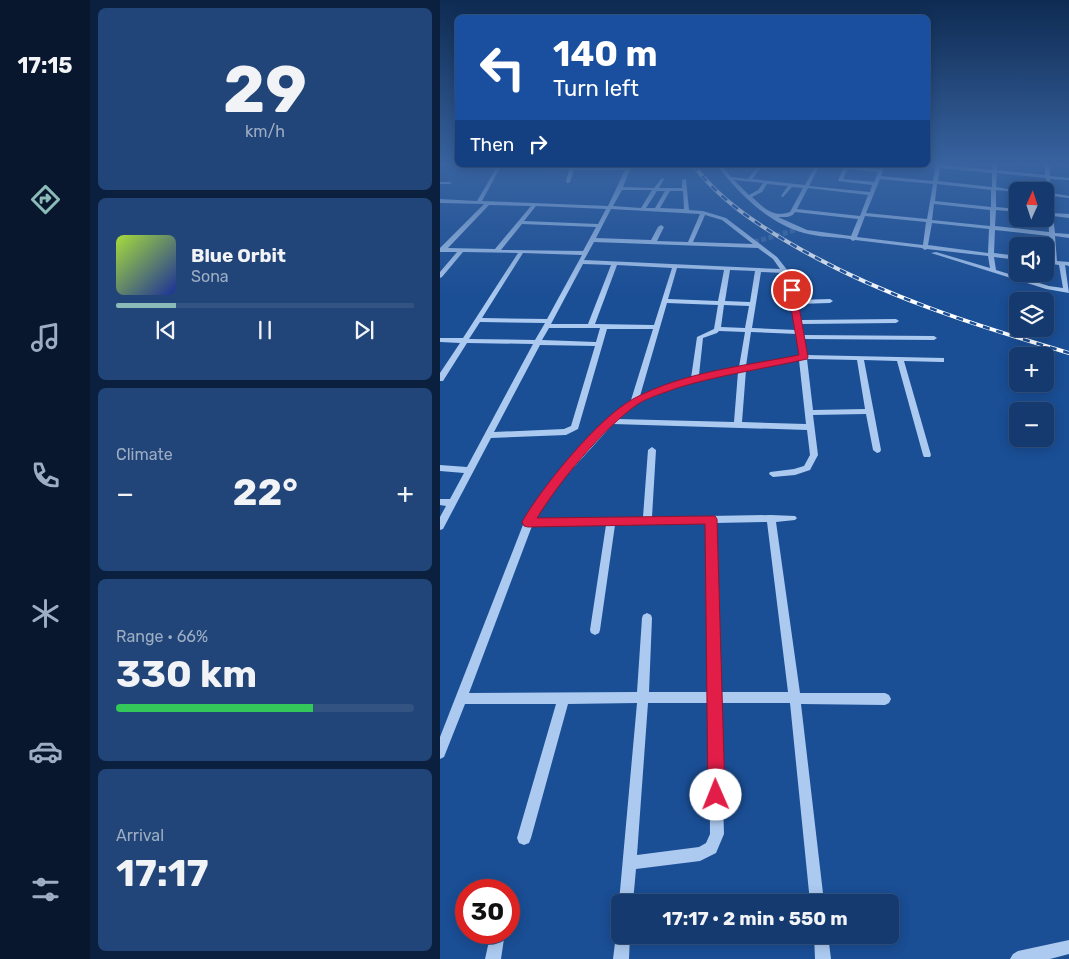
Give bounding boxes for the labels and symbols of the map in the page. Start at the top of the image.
north arrow [1009,182,1054,228]
pin [771,269,813,311]
position arrow [689,768,741,820]
speed limit sign: 30 [455,879,520,944]

